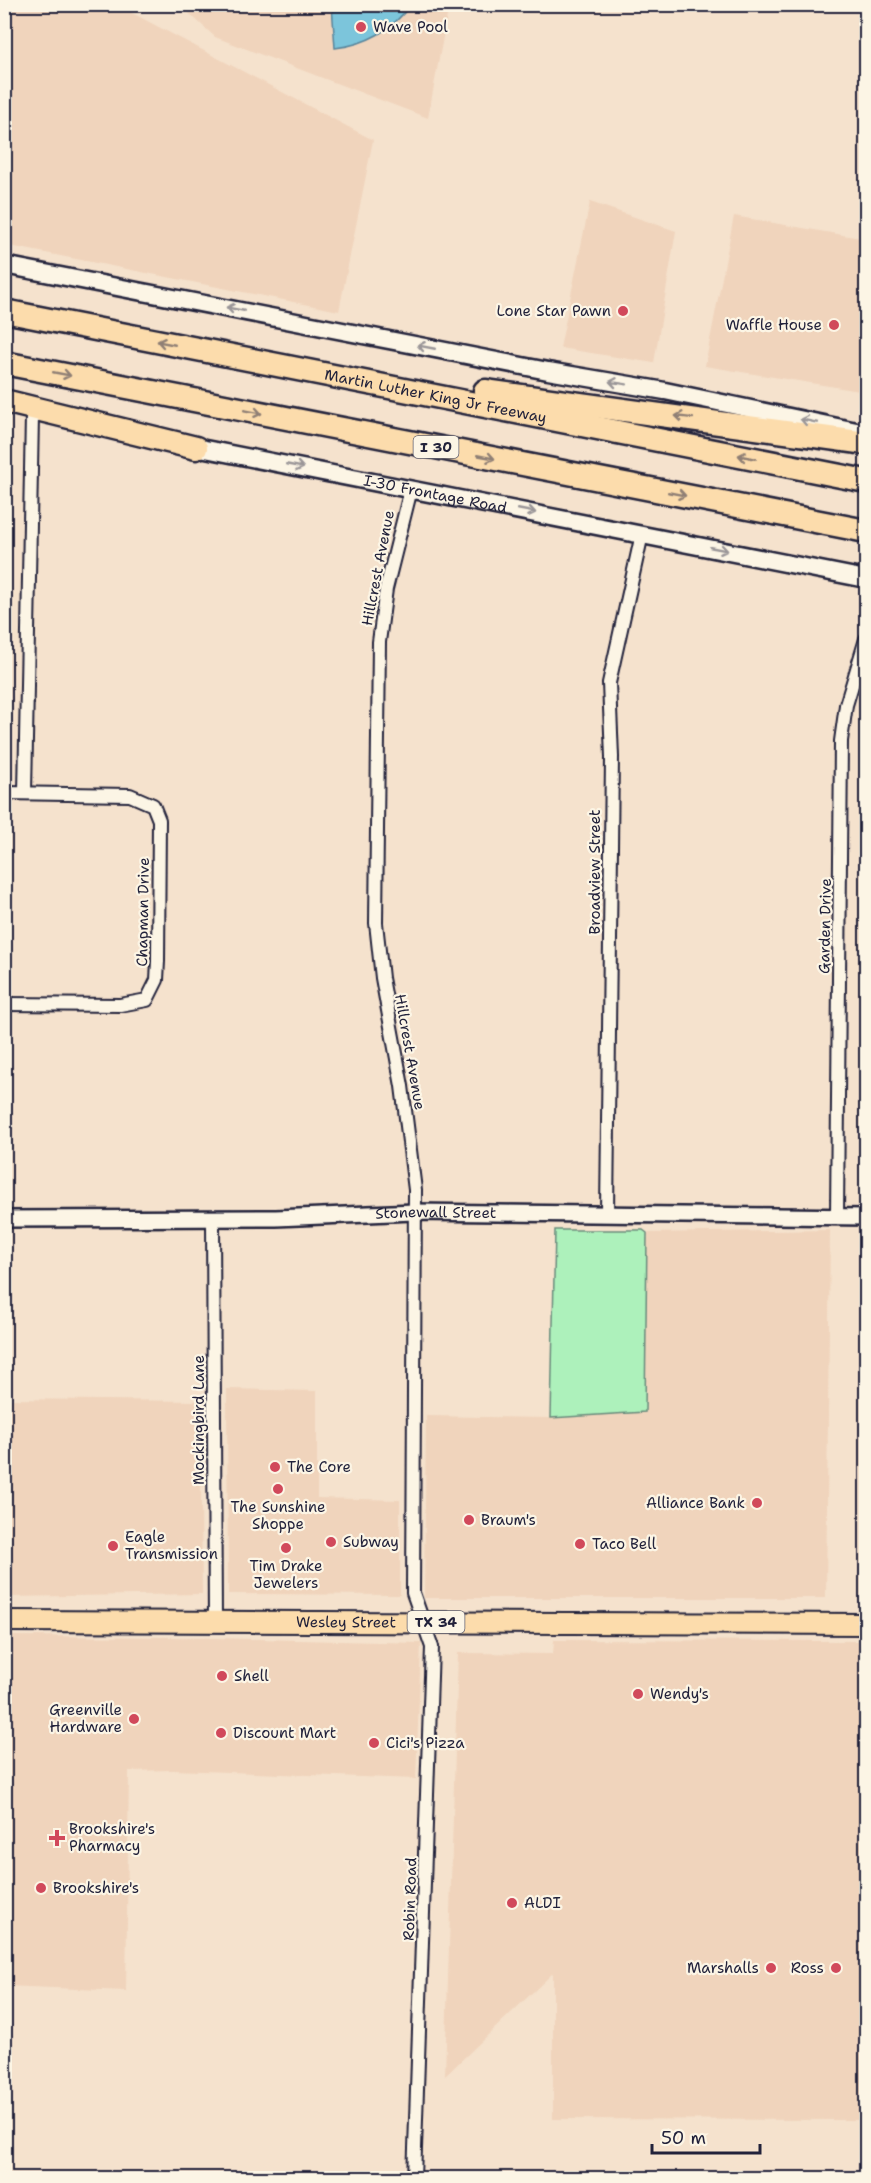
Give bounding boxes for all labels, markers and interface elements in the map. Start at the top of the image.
place label: Wave Pool [373,17,448,37]
marker: Wave Pool [354,20,368,34]
place label: Lone Star Pawn [497,301,611,321]
one-way arrow [226,303,245,314]
marker: Lone Star Pawn [616,304,630,318]
place label: Waffle House [726,315,822,335]
marker: Waffle House [827,318,841,332]
one-way arrow [157,337,177,348]
one-way arrow [417,341,437,352]
street label: Martin Luther King Jr Freeway [323,364,548,428]
one-way arrow [52,369,71,380]
one-way arrow [609,377,628,388]
one-way arrow [243,407,263,418]
one-way arrow [674,411,694,422]
one-way arrow [800,414,819,426]
road number: I 30 [414,436,458,458]
one-way arrow [738,451,758,462]
one-way arrow [476,452,495,463]
one-way arrow [284,461,304,472]
street label: I-30 Frontage Road [362,470,509,518]
one-way arrow [667,489,687,500]
one-way arrow [517,506,537,517]
street label: Hillcrest Avenue [357,509,399,627]
one-way arrow [708,544,728,555]
street label: Broadview Street [585,809,605,935]
street label: Chapman Drive [132,857,154,967]
street label: Garden Drive [814,878,836,974]
street label: Hillcrest Avenue [390,993,430,1111]
street label: Stonewall Street [375,1202,497,1224]
street label: Mockingbird Lane [189,1355,209,1485]
place label: The Core [287,1457,351,1477]
marker: The Core [268,1460,282,1474]
marker: The Sunshine Shoppe [271,1482,285,1496]
place label: Alliance Bank [646,1493,745,1513]
marker: Alliance Bank [750,1496,764,1510]
place label: The Sunshine Shoppe [230,1497,326,1534]
place label: Braum's [481,1510,536,1530]
marker: Braum's [462,1513,476,1527]
place label: Eagle Transmission [125,1527,218,1564]
place label: Subway [343,1532,399,1552]
place label: Taco Bell [592,1534,657,1554]
marker: Subway [324,1535,338,1549]
marker: Taco Bell [573,1537,587,1551]
marker: Eagle Transmission [106,1539,120,1553]
marker: Tim Drake Jewelers [279,1541,293,1555]
place label: Tim Drake Jewelers [250,1556,322,1593]
road number: TX 34 [408,1611,464,1633]
street label: Wesley Street [296,1612,396,1632]
place label: Shell [234,1666,269,1686]
marker: Shell [215,1669,229,1683]
place label: Wendy's [650,1684,709,1704]
marker: Wendy's [631,1687,645,1701]
place label: Greenville Hardware [49,1700,122,1737]
marker: Greenville Hardware [127,1712,141,1726]
place label: Discount Mart [233,1723,336,1743]
marker: Discount Mart [214,1726,228,1740]
place label: Cici's Pizza [386,1733,465,1753]
marker: Cici's Pizza [367,1736,381,1750]
place label: Brookshire's Pharmacy [69,1819,155,1856]
marker: Brookshire's Pharmacy [50,1831,64,1845]
street label: Robin Road [399,1856,421,1941]
place label: Brookshire's [53,1878,139,1898]
marker: Brookshire's [34,1881,48,1895]
place label: ALDI [524,1893,561,1913]
marker: ALDI [505,1896,519,1910]
place label: Marshalls [687,1958,759,1978]
place label: Ross [791,1958,824,1978]
marker: Marshalls [764,1961,778,1975]
marker: Ross [829,1961,843,1975]
scale bar [652,2117,760,2155]
text: 50 m [661,2126,706,2150]

